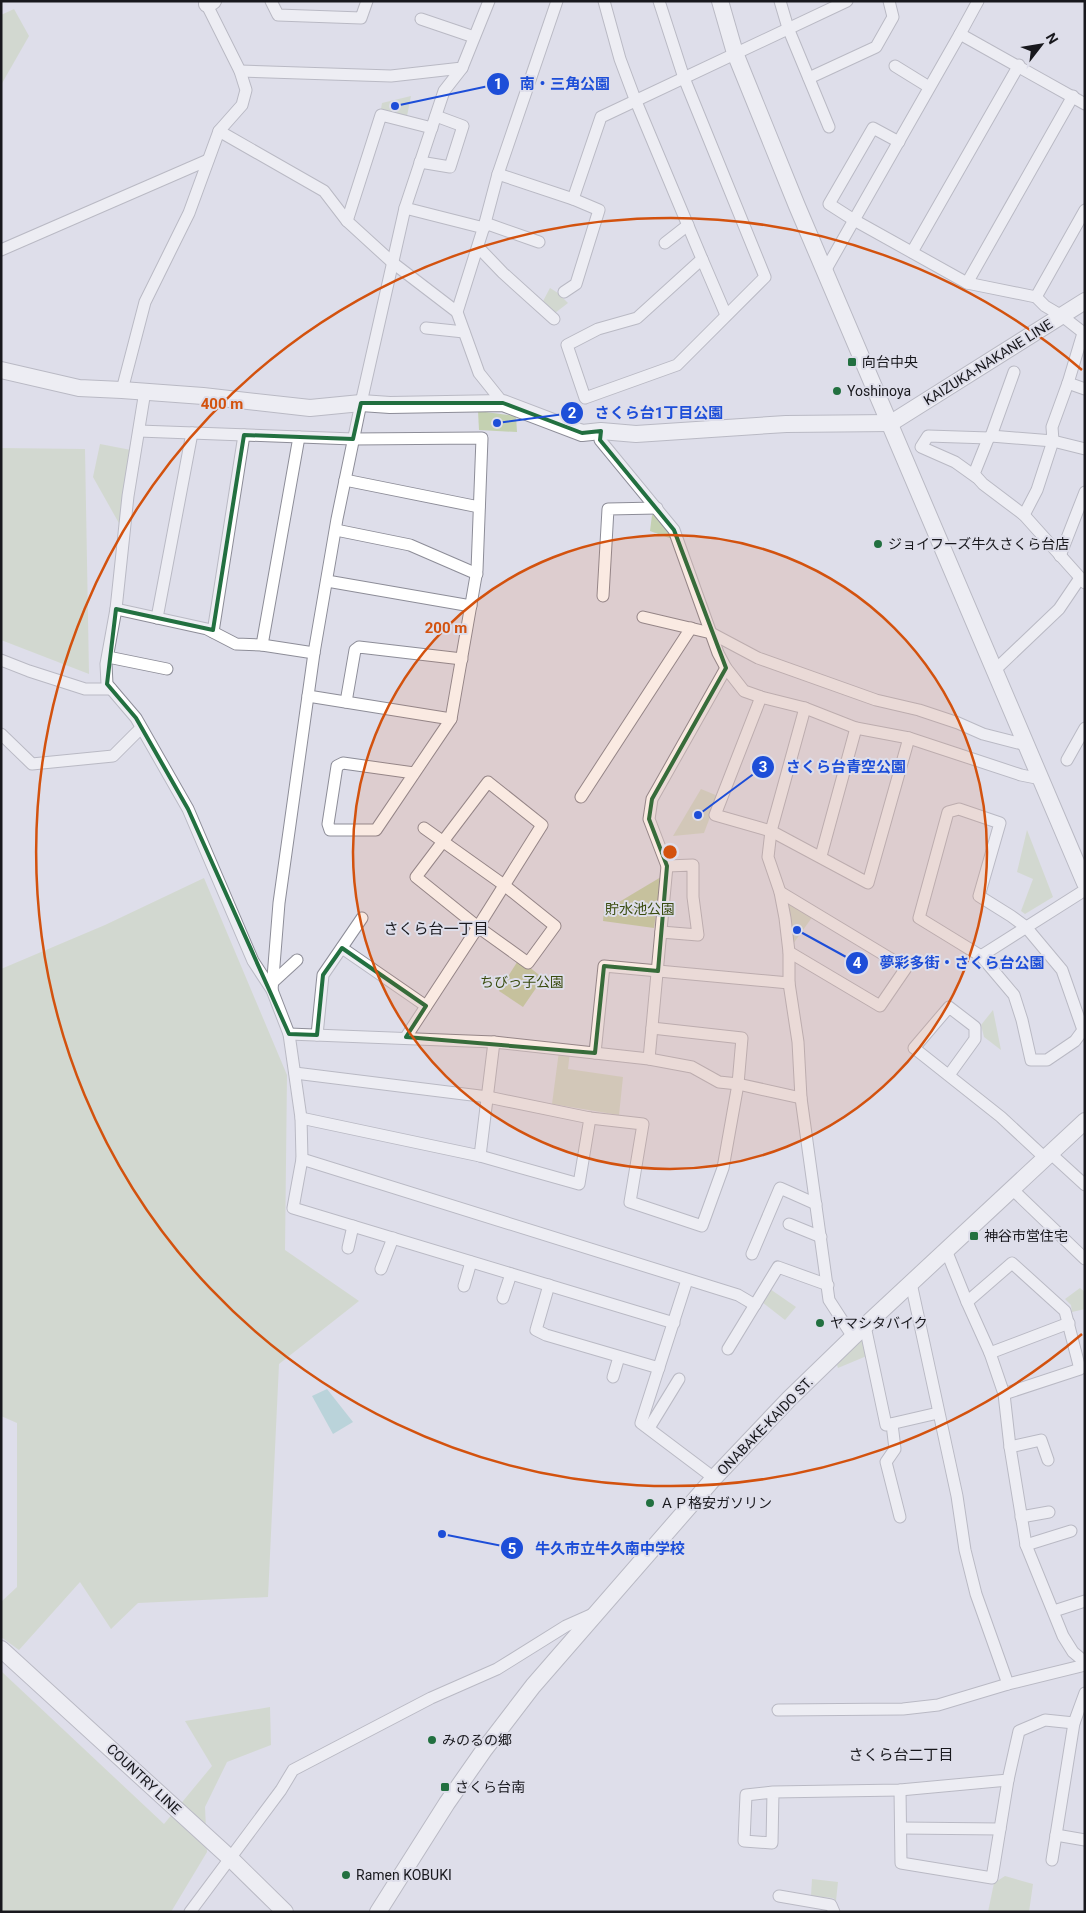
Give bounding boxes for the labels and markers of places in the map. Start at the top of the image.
callout: 南・三角公園 [485,69,620,99]
place label: 向台中央 [862,354,918,370]
marker: 向台中央 [846,356,858,368]
place label: Yoshinoya [847,383,911,399]
marker: Yoshinoya [831,385,843,397]
callout: さくら台1丁目公園 [559,398,733,428]
place label: ジョイフーズ牛久さくら台店 [888,536,1069,552]
marker: ジョイフーズ牛久さくら台店 [872,538,884,550]
callout: さくら台青空公園 [751,752,916,782]
centre of rings [661,843,679,861]
callout: 夢彩多街・さくら台公園 [845,948,1055,978]
place label: 神谷市営住宅 [984,1228,1068,1244]
marker: 神谷市営住宅 [968,1230,980,1242]
place label: ヤマシタバイク [830,1315,928,1331]
marker: ヤマシタバイク [814,1317,826,1329]
place label: ＡＰ格安ガソリン [660,1495,772,1511]
marker: ＡＰ格安ガソリン [644,1497,656,1509]
callout: 牛久市立牛久南中学校 [500,1533,695,1563]
place label: みのるの郷 [442,1732,512,1748]
marker: みのるの郷 [426,1734,438,1746]
place label: さくら台南 [455,1779,525,1795]
marker: さくら台南 [439,1781,451,1793]
place label: Ramen KOBUKI [356,1867,452,1883]
marker: Ramen KOBUKI [340,1869,352,1881]

